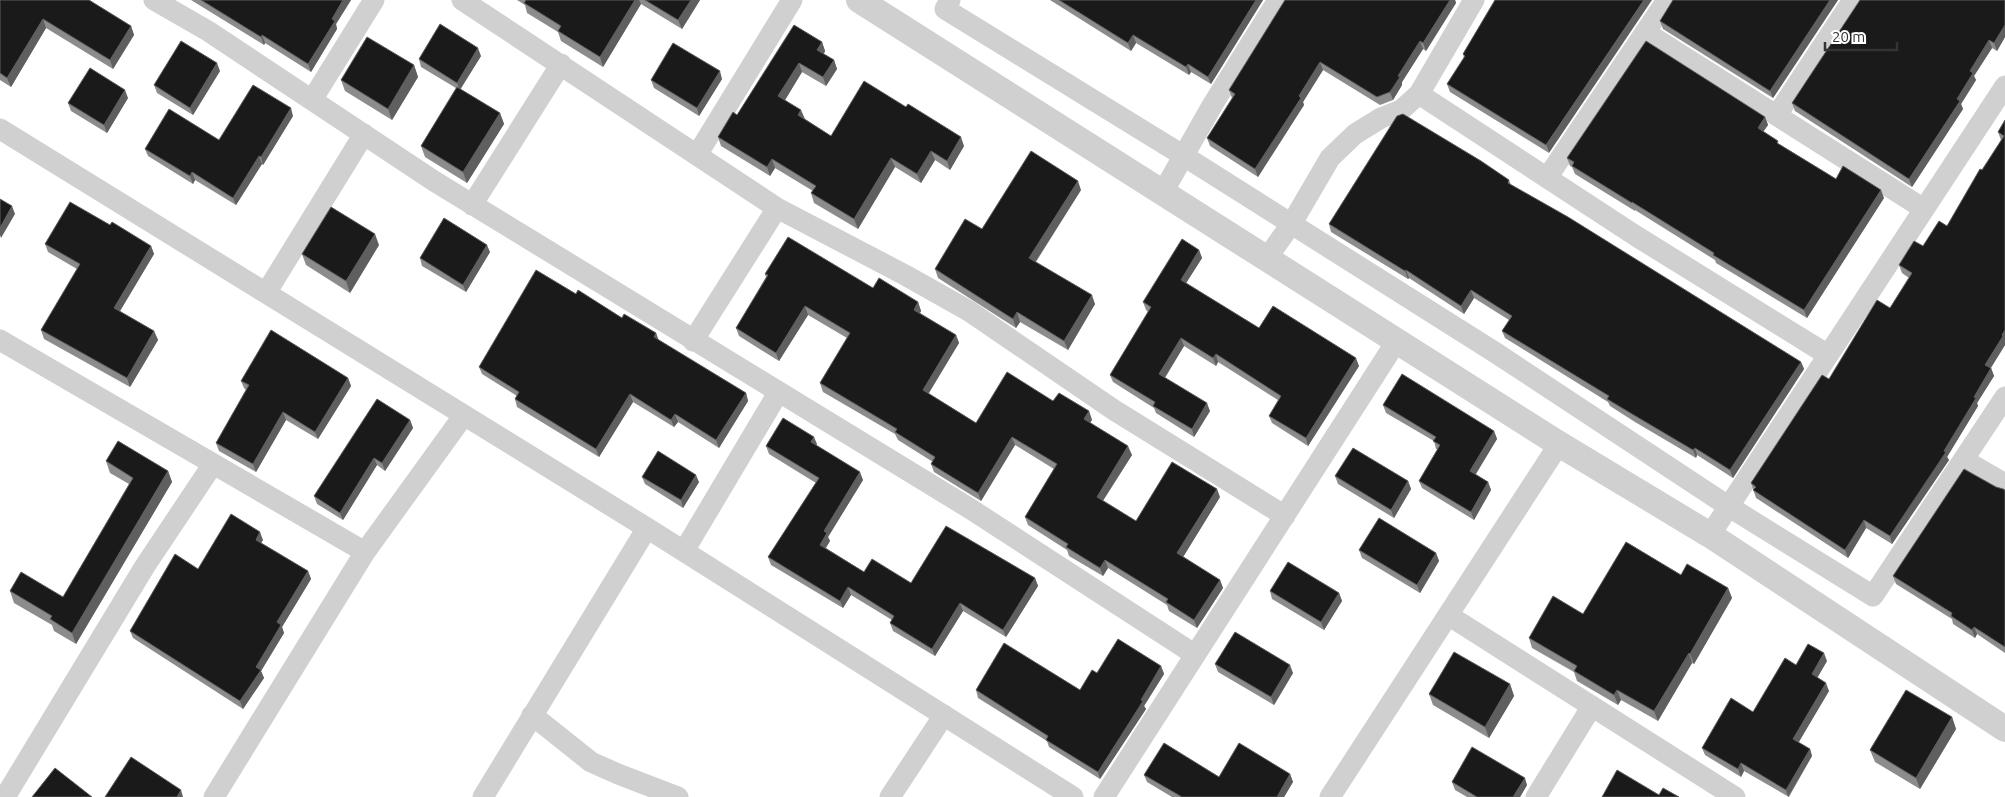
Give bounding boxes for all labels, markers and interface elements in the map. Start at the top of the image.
scale bar [1825,20,1898,52]
text: 20 m [1832,28,1865,45]

